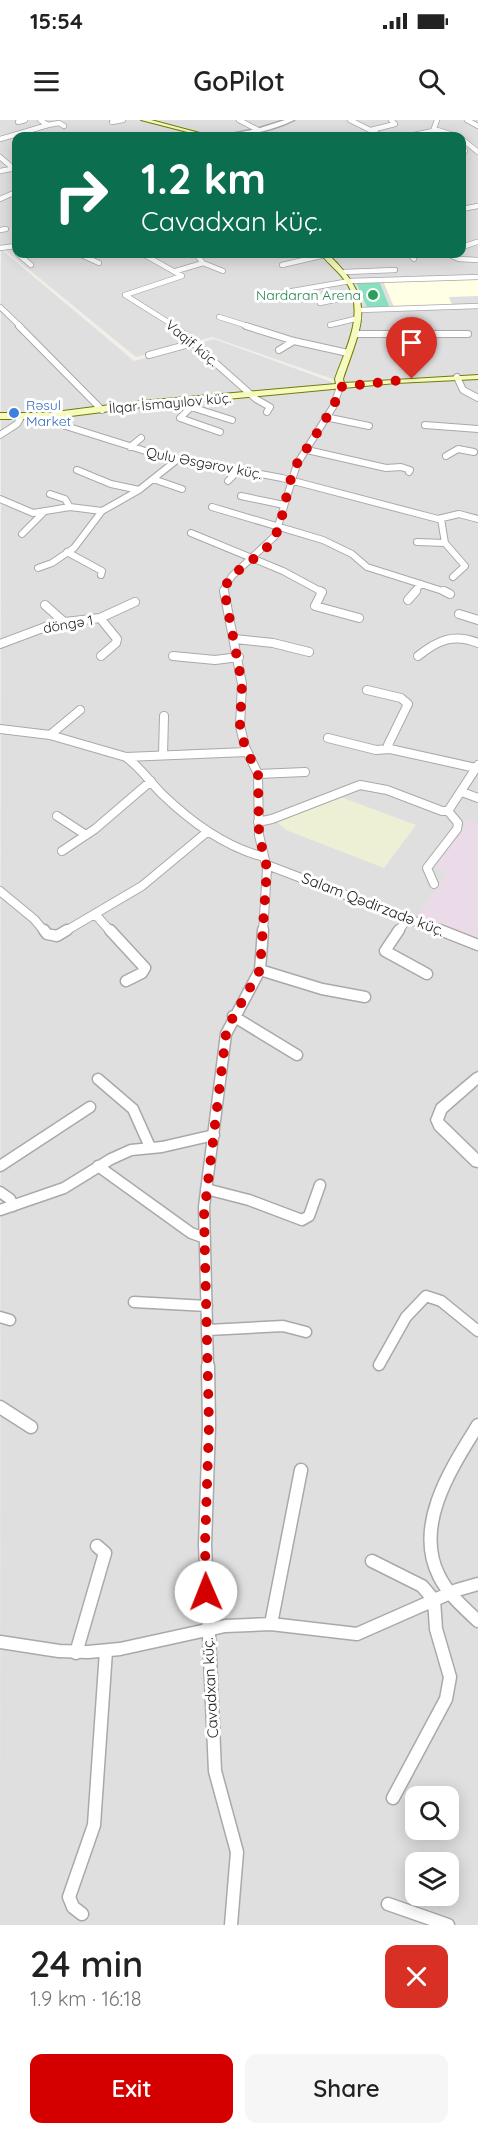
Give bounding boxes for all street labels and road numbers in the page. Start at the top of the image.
street label: Vaqif küç. [162,316,222,370]
street label: İlqar İsmayılov küç. [108,389,232,417]
street label: Qulu Əsgərov küç. [145,443,263,483]
street label: döngə 1 [41,611,95,637]
street label: Salam Qədirzadə küç. [299,868,447,940]
street label: Cavadxan küç. [198,1637,222,1739]

